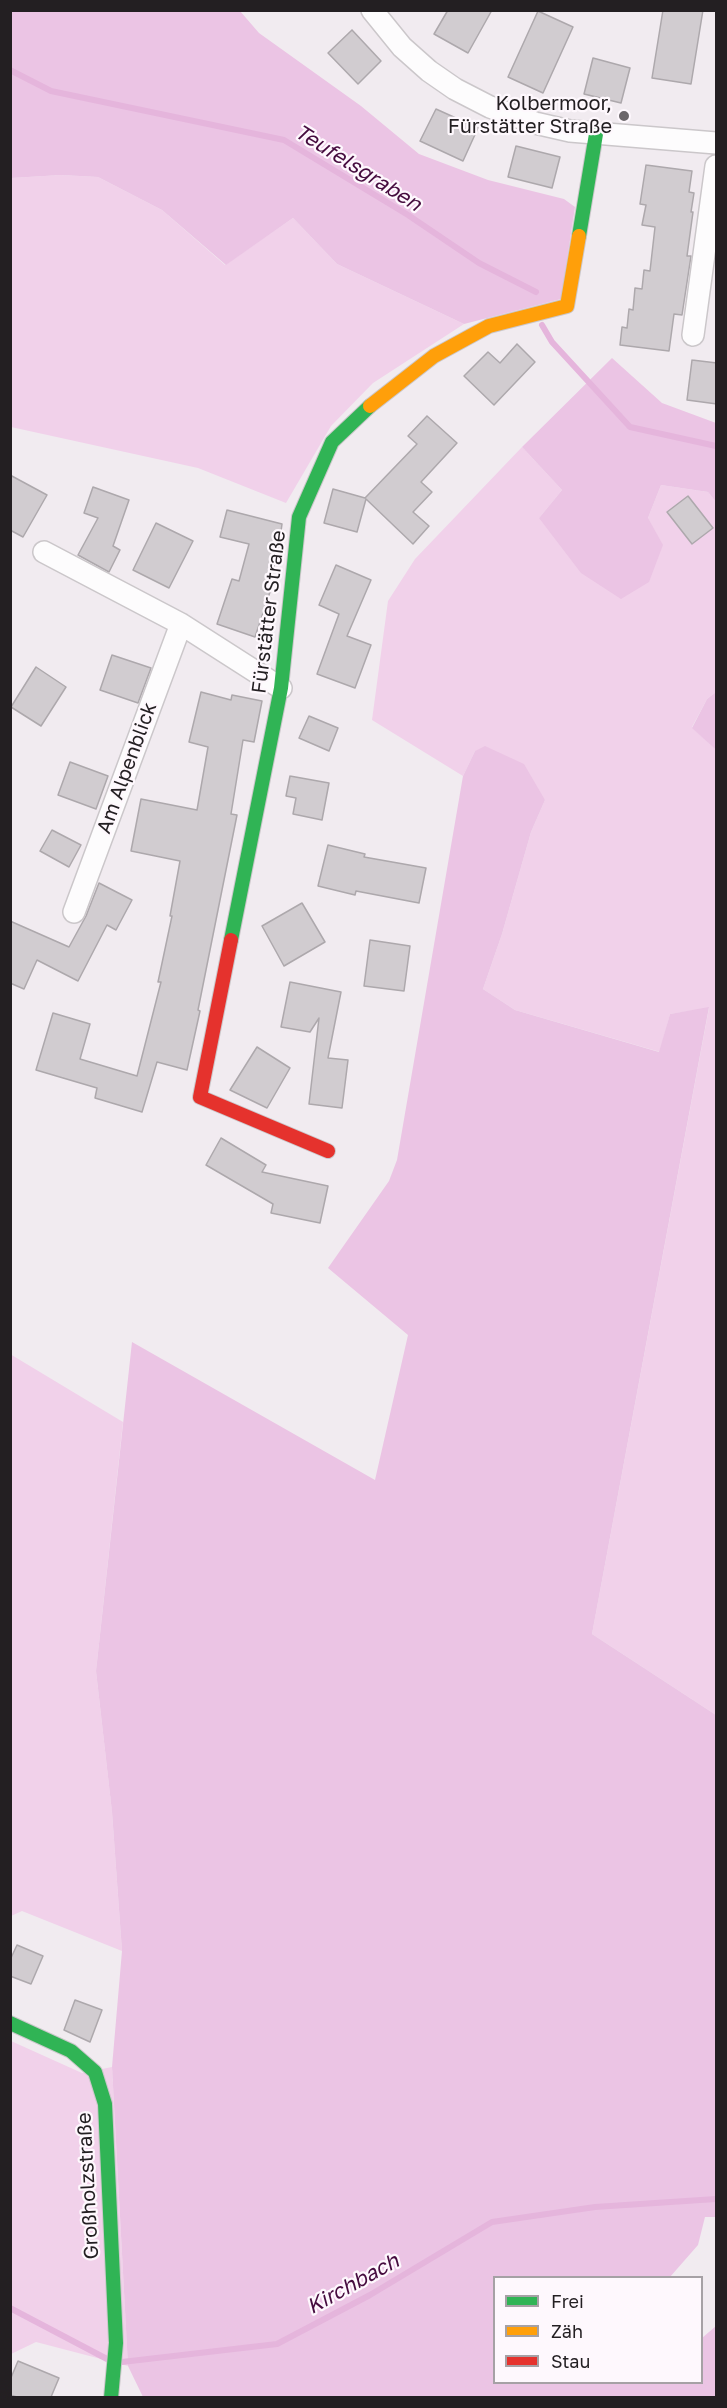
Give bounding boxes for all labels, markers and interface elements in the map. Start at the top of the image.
place label: Kolbermoor, Fürstätter Straße [448,92,612,139]
marker: Kolbermoor, Fürstätter Straße [617,109,631,123]
water label: Teufelsgraben [290,119,426,217]
street label: Fürstätter Straße [247,529,291,695]
street label: Am Alpenblick [92,699,162,837]
street label: Großholzstraße [72,2112,104,2260]
water label: Kirchbach [302,2248,404,2320]
legend [493,2276,703,2384]
text: Frei [551,2290,584,2312]
text: Zäh [551,2320,583,2342]
text: Stau [551,2350,590,2372]

